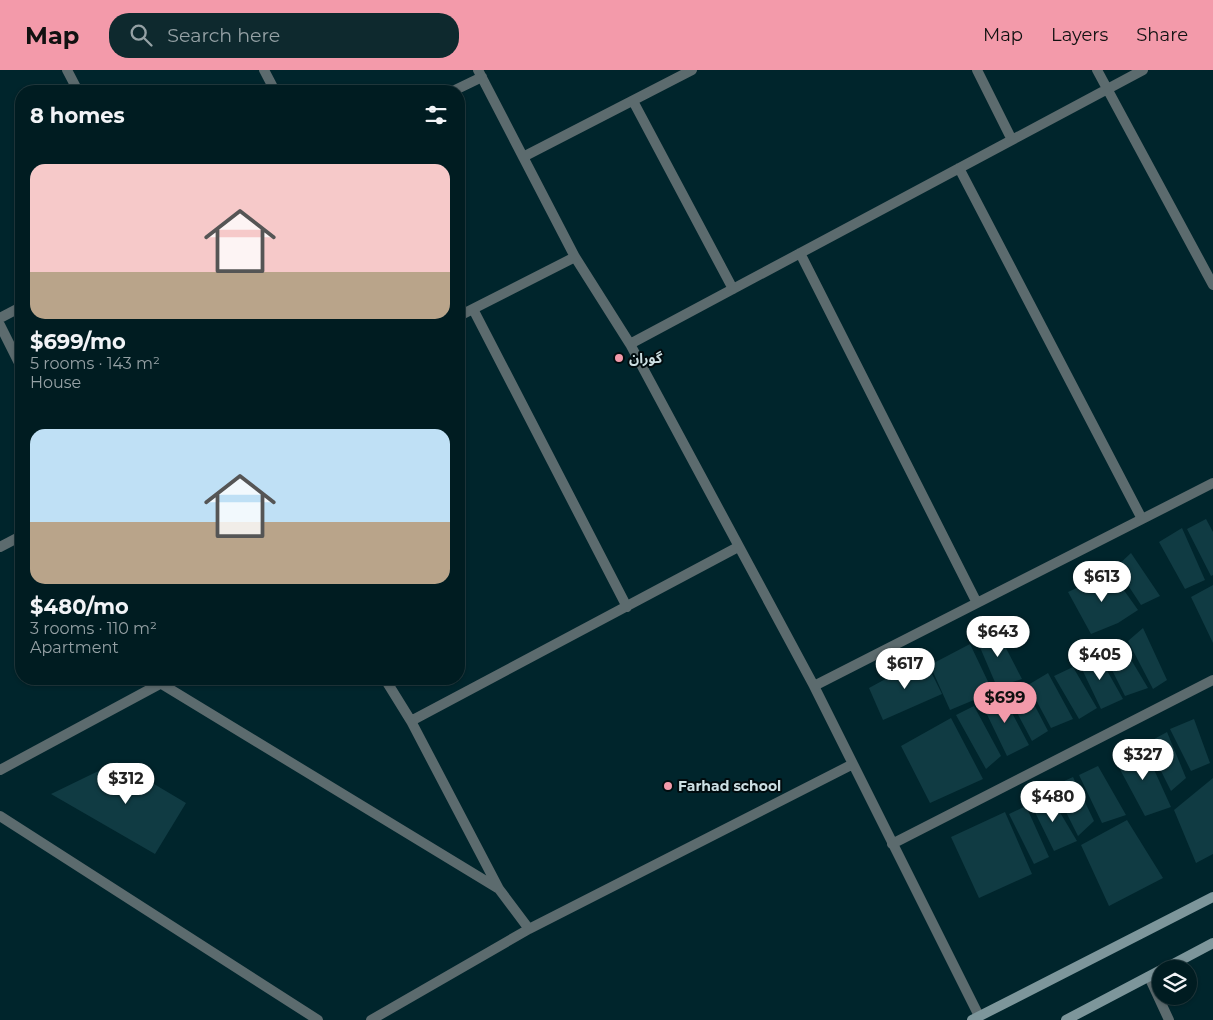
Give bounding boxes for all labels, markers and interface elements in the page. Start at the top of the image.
search box [109,13,459,58]
text: Map [25,21,79,50]
icon: search [127,21,155,49]
text: Search here [167,24,280,47]
text: Map [983,24,1023,46]
text: Layers [1051,24,1108,46]
text: Share [1136,24,1188,46]
icon: filters [422,101,450,129]
text: 8 homes [30,103,125,128]
icon: home [195,196,285,286]
text: $699/mo [30,329,126,354]
place label: گوران [629,349,663,367]
marker: گوران [613,352,625,364]
text: 5 rooms · 143 m² [30,354,160,373]
text: House [30,373,81,392]
icon: home [195,461,285,551]
pin: $613 [1072,560,1132,603]
text: $613 [1084,567,1120,586]
text: $480/mo [30,594,129,619]
pin: $643 [968,616,1028,658]
text: 3 rooms · 110 m² [30,619,157,638]
text: $643 [978,622,1018,641]
text: Apartment [30,638,119,657]
pin: $405 [1070,638,1130,681]
text: $405 [1079,645,1121,664]
pin: $617 [875,648,935,690]
text: $617 [887,654,923,673]
pin: $699 [975,682,1035,724]
text: $699 [985,688,1025,707]
pin: $327 [1113,738,1173,781]
text: $327 [1124,745,1162,764]
pin: $312 [96,762,156,805]
text: $312 [108,769,144,788]
place label: Farhad school [678,777,781,795]
marker: Farhad school [662,780,674,792]
pin: $480 [1023,780,1083,823]
text: $480 [1032,787,1074,806]
map controls [1152,960,1197,1005]
button: layers [1152,960,1197,1005]

